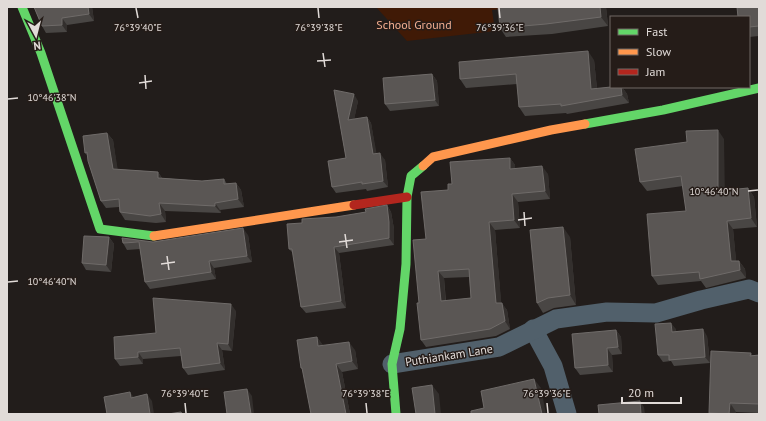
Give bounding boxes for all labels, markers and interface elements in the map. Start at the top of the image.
north arrow [16,16,56,56]
legend [610,16,750,88]
park label: School Ground [376,17,452,32]
text: 76°39'40"E [114,21,162,34]
text: 76°39'38"E [295,21,343,34]
text: 76°39'36"E [476,21,524,34]
text: Fast [646,24,667,39]
text: N [33,39,42,53]
text: Slow [646,44,671,59]
text: Jam [645,64,665,79]
text: 10°46'38"N [27,91,77,104]
text: 10°46'40"N [689,185,739,198]
text: 10°46'40"N [27,275,77,288]
street label: Puthiankam Lane [404,341,494,369]
scale bar [622,379,681,405]
text: 20 m [628,385,654,400]
text: 76°39'40"E [161,387,209,400]
text: 76°39'38"E [342,387,390,400]
text: 76°39'36"E [523,387,571,400]

